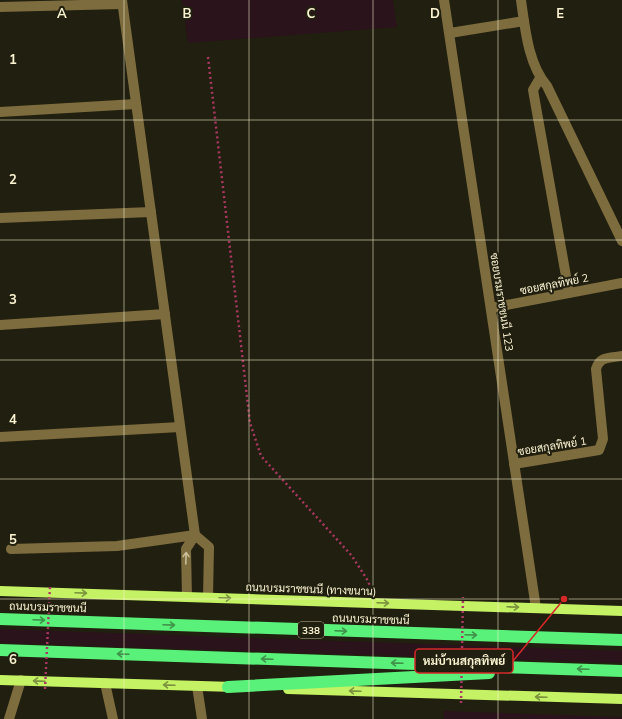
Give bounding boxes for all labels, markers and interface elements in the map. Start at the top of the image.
text: A [57,5,67,21]
text: B [183,5,192,21]
text: C [307,5,316,21]
text: D [430,5,440,21]
text: E [556,5,564,21]
text: 1 [9,51,17,67]
text: 2 [9,171,17,187]
street label: ซอยบรมราชชนนี 123 [487,252,518,352]
street label: ซอยสกุลทิพย์ 2 [518,269,590,299]
text: 3 [9,291,17,307]
text: 4 [9,411,17,427]
street label: ซอยสกุลทิพย์ 1 [516,433,588,460]
text: 5 [9,531,17,547]
one-way arrow [182,552,190,565]
street label: ถนนบรมราชชนนี (ทางขนาน) [245,579,377,598]
one-way arrow [74,590,87,597]
one-way arrow [218,594,231,602]
street label: ถนนบรมราชชนนี [9,598,87,615]
one-way arrow [376,599,389,607]
one-way arrow [506,603,519,611]
street label: ถนนบรมราชชนนี [332,610,410,627]
one-way arrow [32,616,45,624]
one-way arrow [162,621,175,628]
road number: 338 [298,622,324,638]
one-way arrow [334,627,347,634]
one-way arrow [464,631,477,639]
callout: หม่บ้านสกุลทิพย์ [415,649,513,673]
text: 6 [9,651,17,667]
one-way arrow [117,651,130,658]
text: หม่บ้านสกุลทิพย์ [423,653,506,669]
one-way arrow [261,655,274,663]
one-way arrow [391,660,404,667]
one-way arrow [577,666,590,673]
one-way arrow [33,677,46,685]
one-way arrow [163,681,176,689]
one-way arrow [349,687,362,695]
one-way arrow [535,693,548,701]

